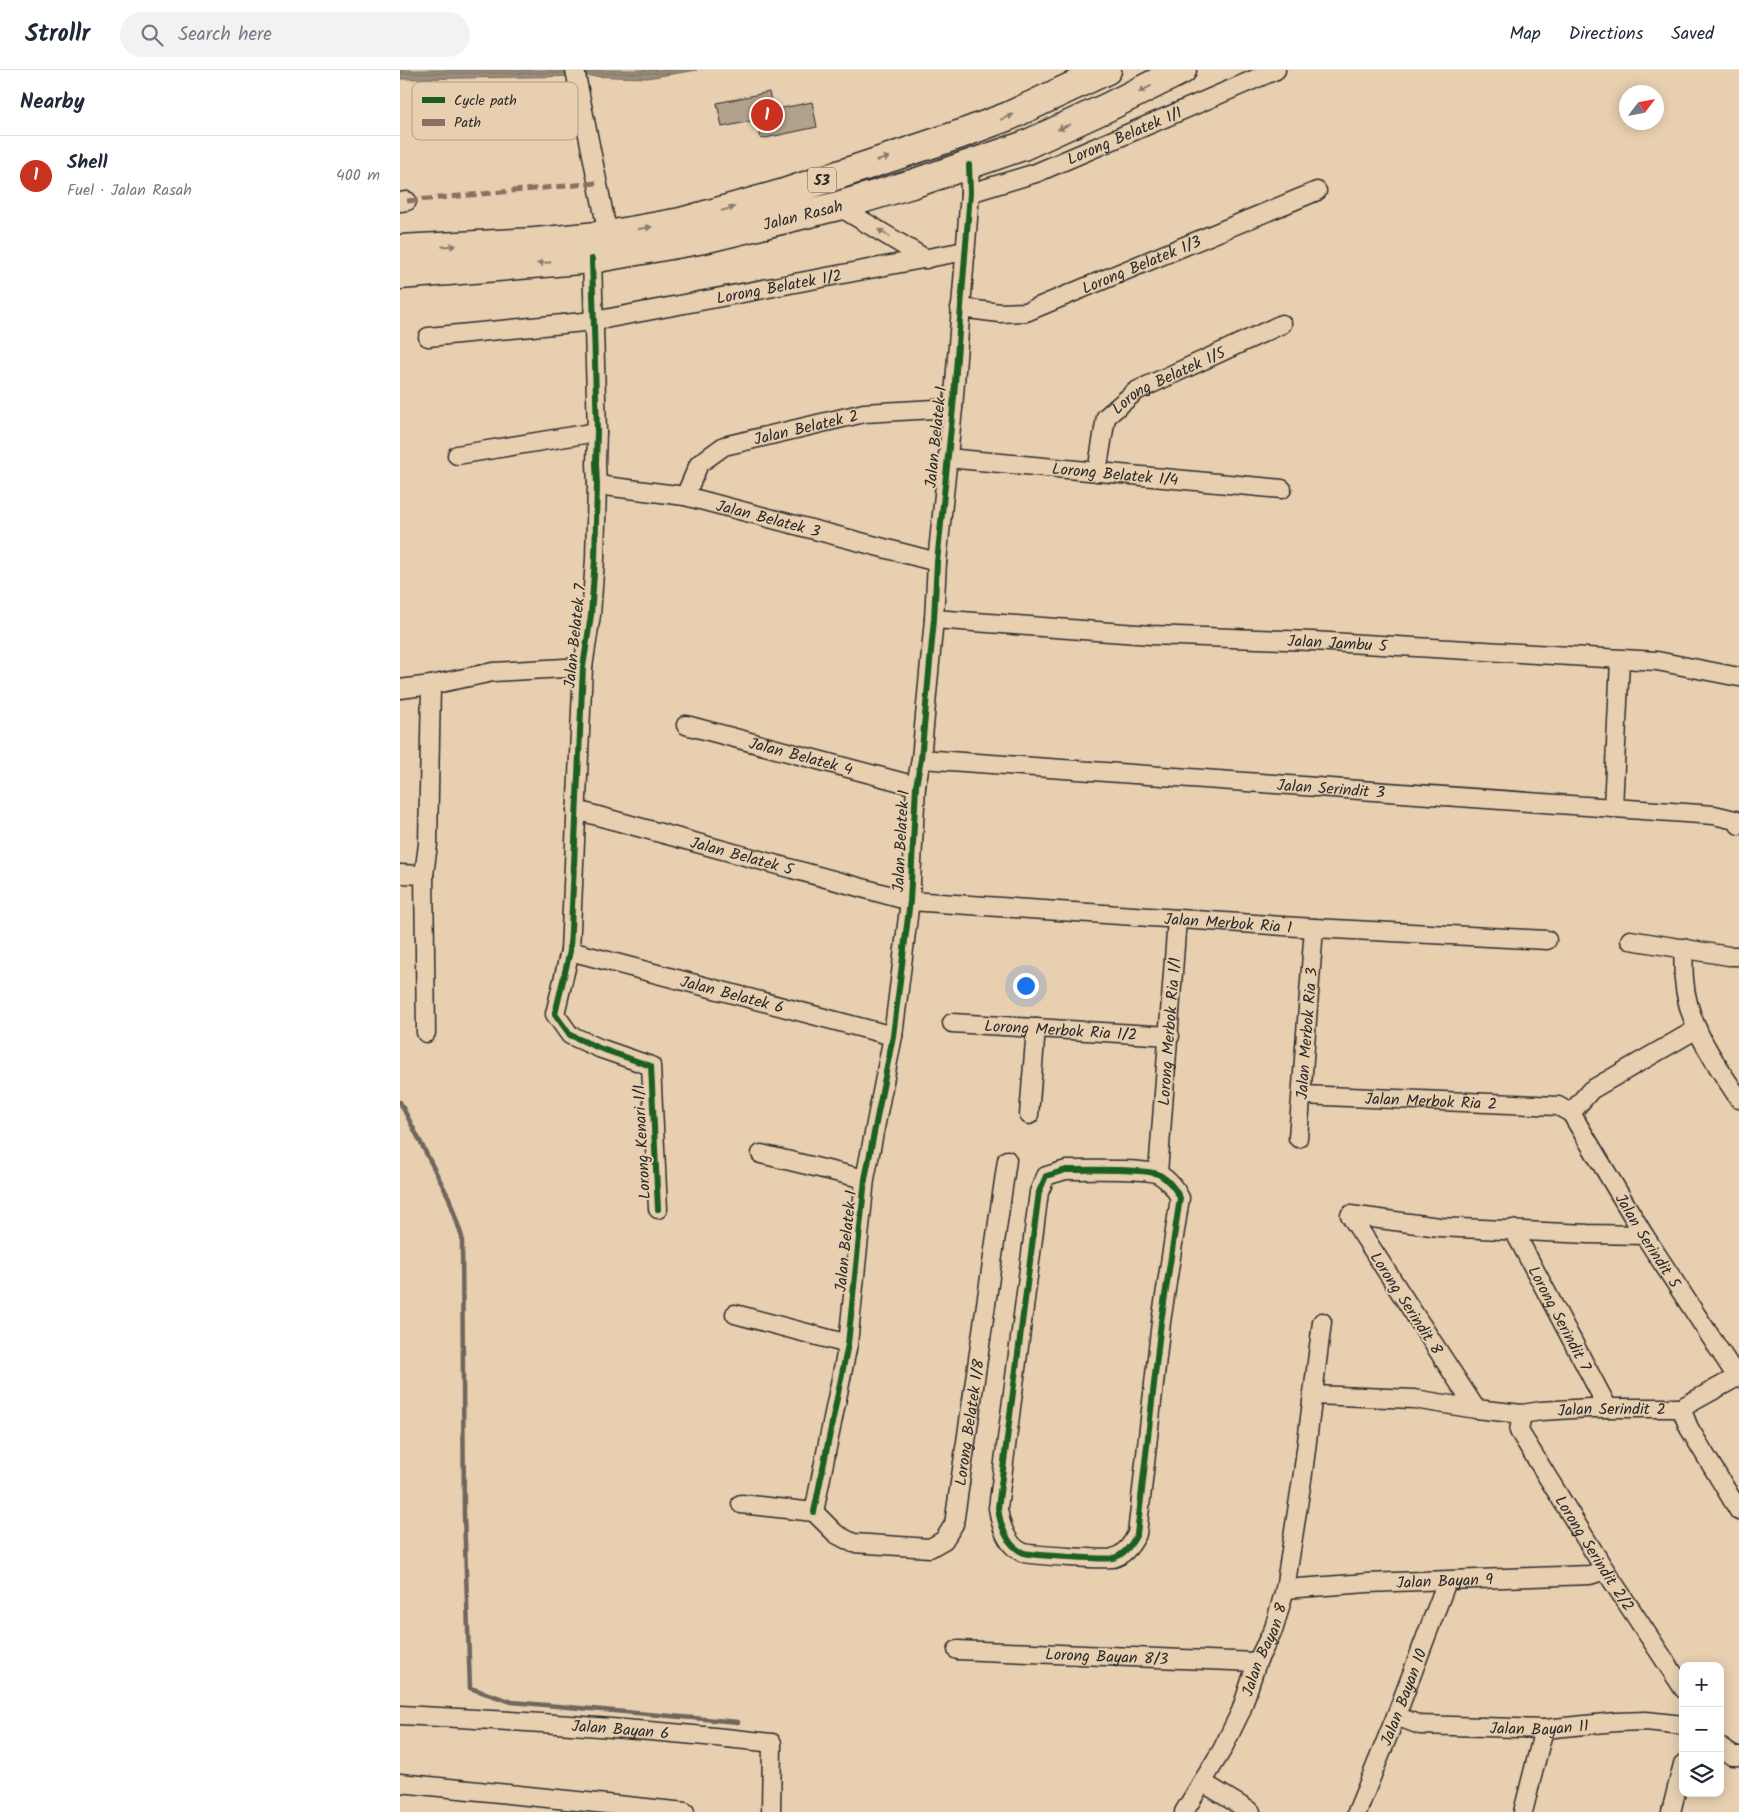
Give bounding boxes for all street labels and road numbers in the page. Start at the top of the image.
street label: Lorong Belatek 1/1 [1063,101,1186,172]
road number: 53 [808,168,836,192]
street label: Jalan Rasah [761,194,845,238]
street label: Lorong Belatek 1/3 [1078,230,1205,301]
street label: Lorong Belatek 1/2 [714,263,844,312]
street label: Lorong Belatek 1/5 [1106,340,1231,421]
street label: Jalan Belatek 1 [919,385,954,489]
street label: Jalan Belatek 2 [751,404,861,453]
street label: Lorong Belatek 1/4 [1051,457,1180,493]
street label: Jalan Belatek 3 [713,494,823,545]
street label: Jalan Belatek 7 [558,582,593,690]
street label: Jalan Jambu 5 [1287,629,1389,659]
street label: Jalan Belatek 4 [746,731,855,783]
street label: Jalan Serindit 3 [1276,773,1386,806]
street label: Jalan Belatek 1 [886,789,917,893]
street label: Jalan Belatek 5 [687,831,797,883]
street label: Jalan Merbok Ria 1 [1163,907,1293,941]
street label: Lorong Merbok Ria 1/1 [1152,956,1188,1107]
street label: Jalan Merbok Ria 3 [1290,966,1325,1100]
street label: Jalan Belatek 6 [677,970,787,1021]
street label: Lorong Merbok Ria 1/2 [984,1014,1138,1048]
street label: Lorong Kenari 1/1 [627,1084,658,1200]
street label: Jalan Merbok Ria 2 [1364,1087,1498,1117]
street label: Jalan Belatek 1 [829,1189,864,1293]
street label: Jalan Serindit 5 [1608,1189,1687,1295]
street label: Lorong Serindit 8 [1363,1247,1449,1361]
street label: Lorong Serindit 7 [1521,1262,1598,1377]
street label: Lorong Belatek 1/8 [949,1357,992,1488]
street label: Jalan Serindit 2 [1557,1397,1666,1424]
street label: Lorong Serindit 2/2 [1548,1491,1640,1617]
street label: Jalan Bayan 9 [1396,1567,1494,1596]
street label: Jalan Bayan 8 [1236,1600,1295,1700]
street label: Lorong Bayan 8/3 [1045,1643,1169,1672]
street label: Jalan Bayan 10 [1374,1645,1434,1750]
street label: Jalan Bayan 6 [571,1714,670,1747]
street label: Jalan Bayan 11 [1489,1714,1590,1743]

